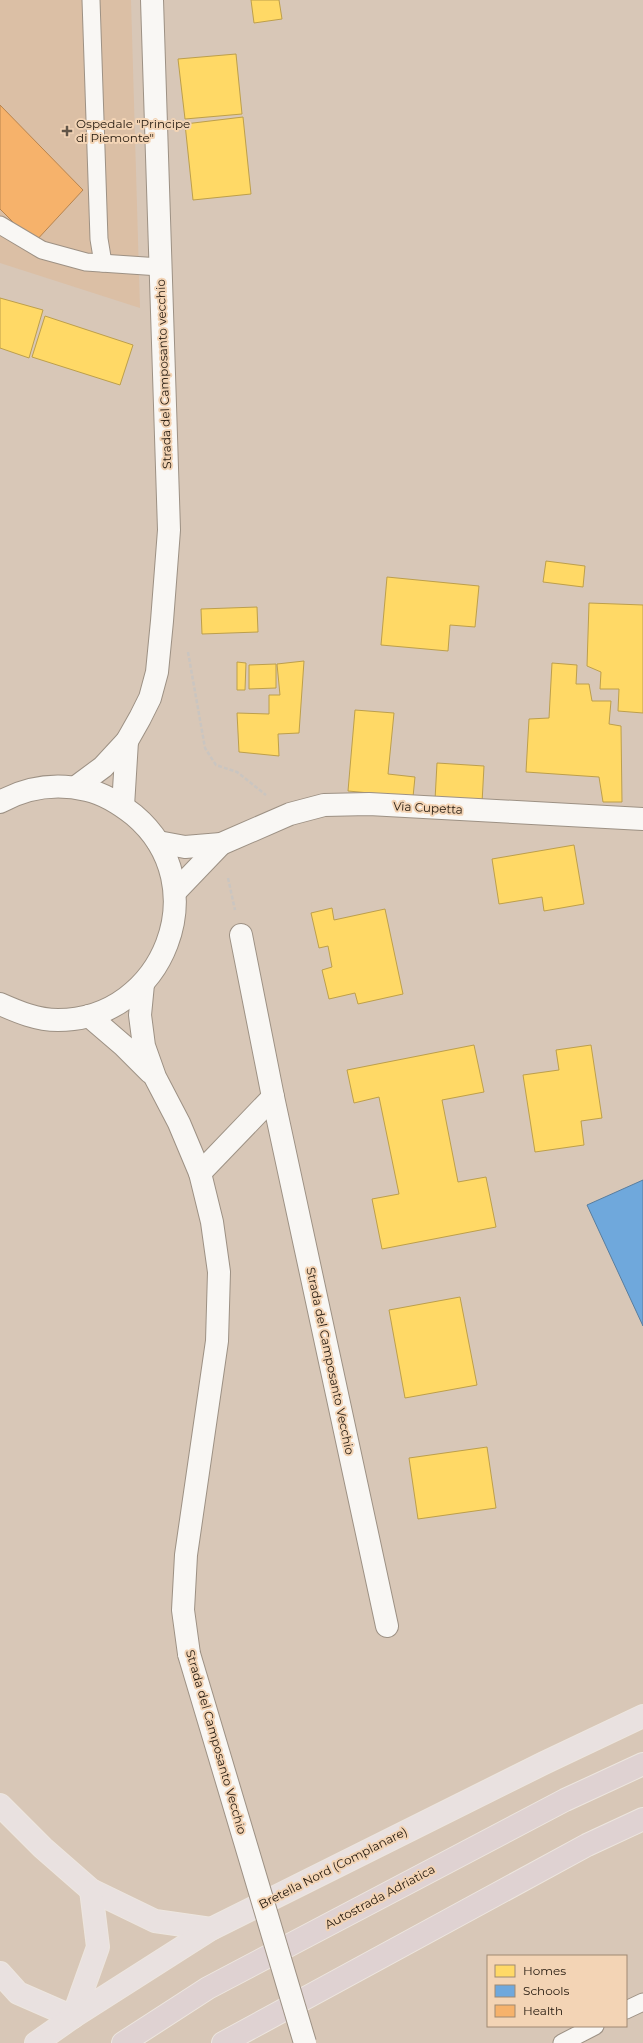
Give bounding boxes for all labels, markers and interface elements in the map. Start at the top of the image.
place label: Ospedale "Principe di Piemonte" [76,116,190,145]
marker: Ospedale "Principe di Piemonte" [61,125,73,137]
street label: Strada del Camposanto vecchio [153,279,174,469]
street label: Via Cupetta [393,798,463,817]
street label: Strada del Camposanto Vecchio [303,1266,358,1456]
street label: Strada del Camposanto Vecchio [183,1648,250,1836]
street label: Bretella Nord (Complanare) [256,1823,410,1912]
street label: Autostrada Adriatica [322,1861,438,1932]
legend [487,1955,627,2027]
text: Homes [523,1963,566,1978]
text: Schools [523,1983,569,1998]
text: Health [523,2003,563,2018]

